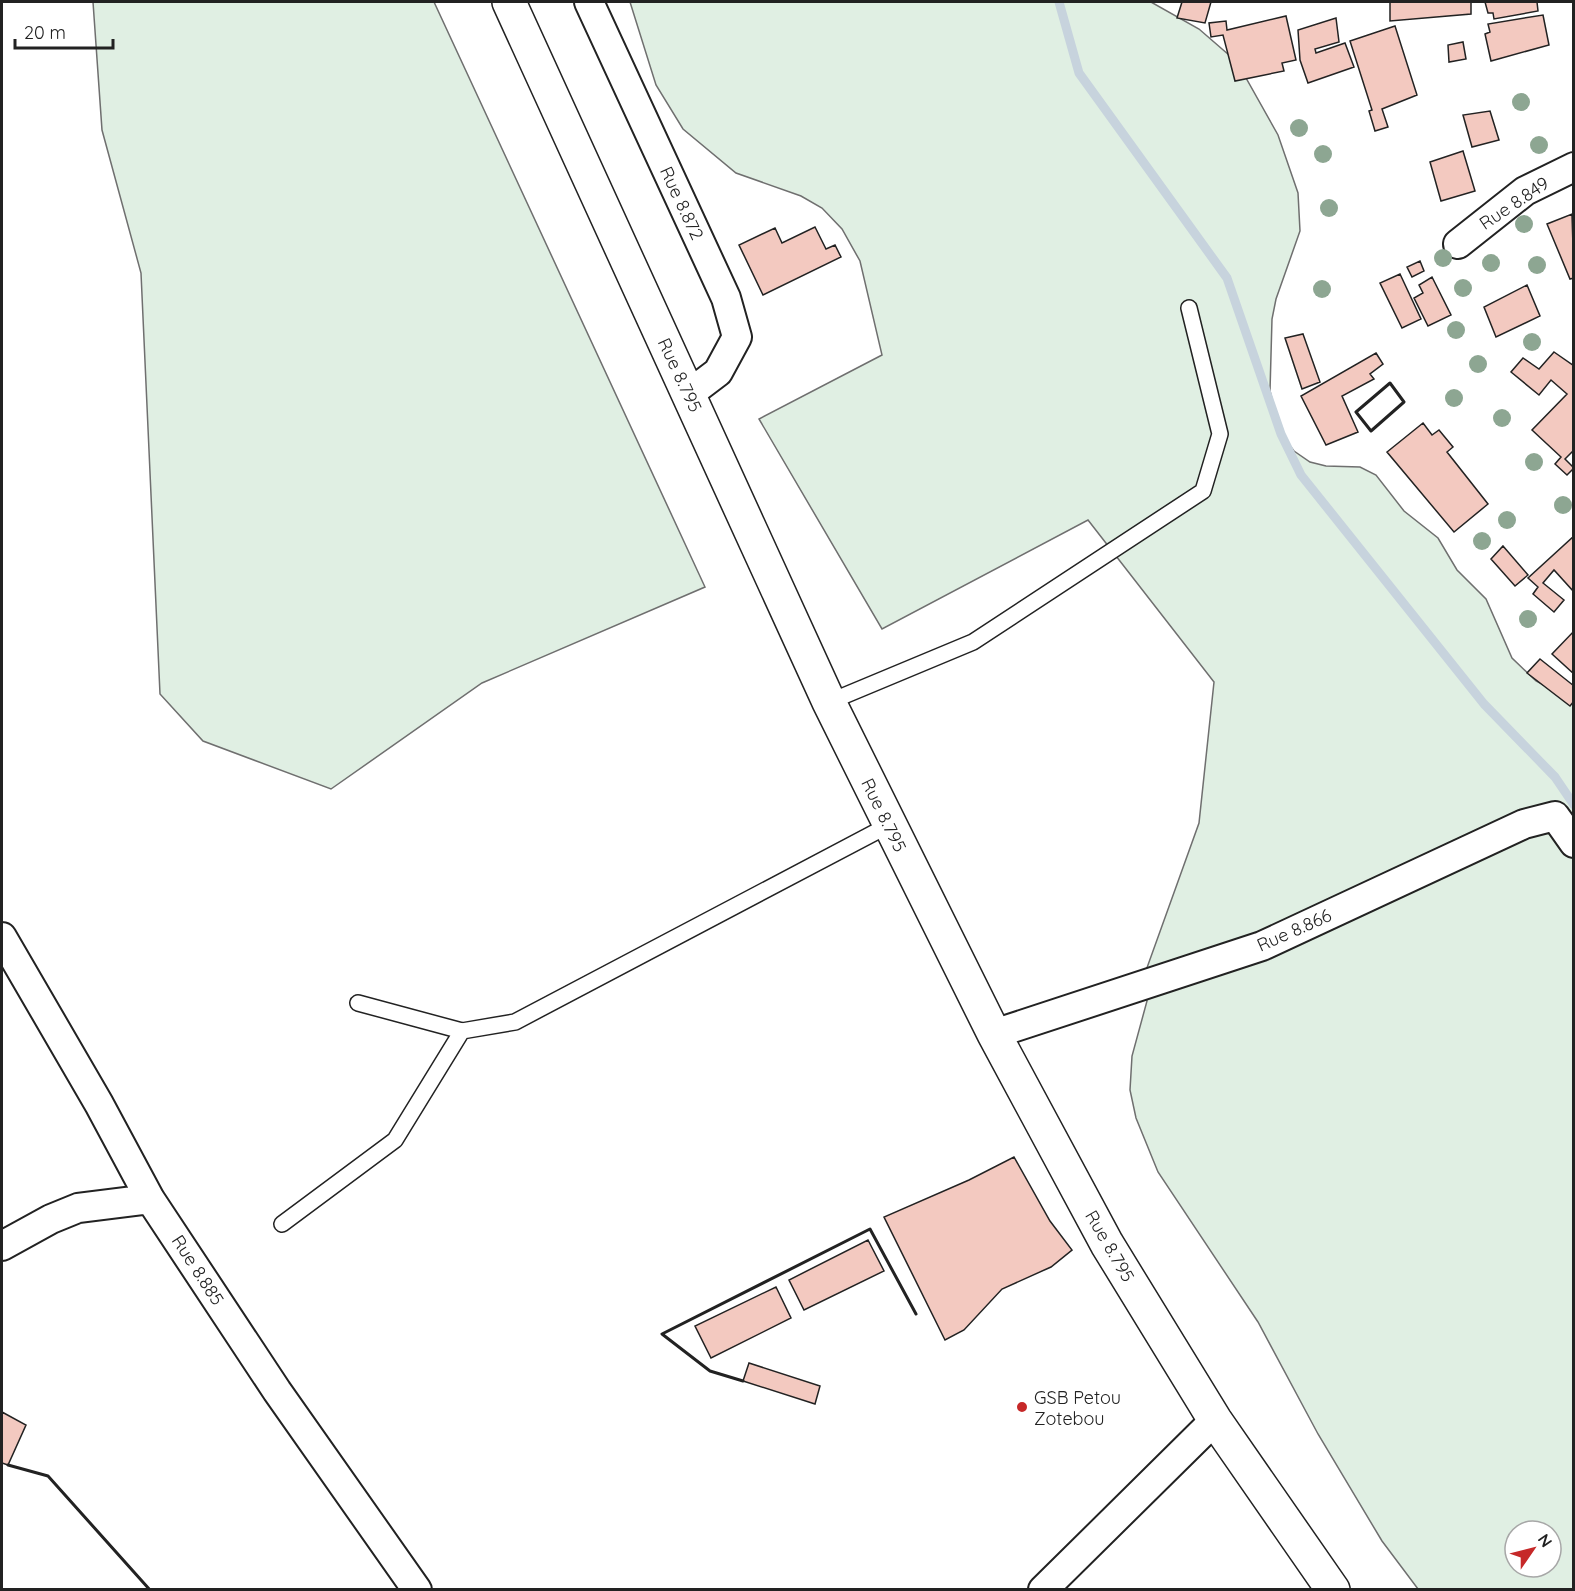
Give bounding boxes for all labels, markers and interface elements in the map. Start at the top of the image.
scale bar [15,12,112,50]
text: 20 m [24,21,66,44]
street label: Rue 8.872 [655,163,709,243]
street label: Rue 8.849 [1475,171,1553,235]
street label: Rue 8.795 [653,334,707,416]
street label: Rue 8.795 [856,774,912,856]
street label: Rue 8.866 [1253,903,1335,957]
street label: Rue 8.795 [1080,1206,1140,1286]
street label: Rue 8.885 [167,1230,229,1310]
place label: GSB Petou Zotebou [1034,1386,1121,1430]
marker: GSB Petou Zotebou [1015,1400,1029,1414]
north arrow [1503,1519,1563,1579]
text: N [1534,1530,1557,1551]

